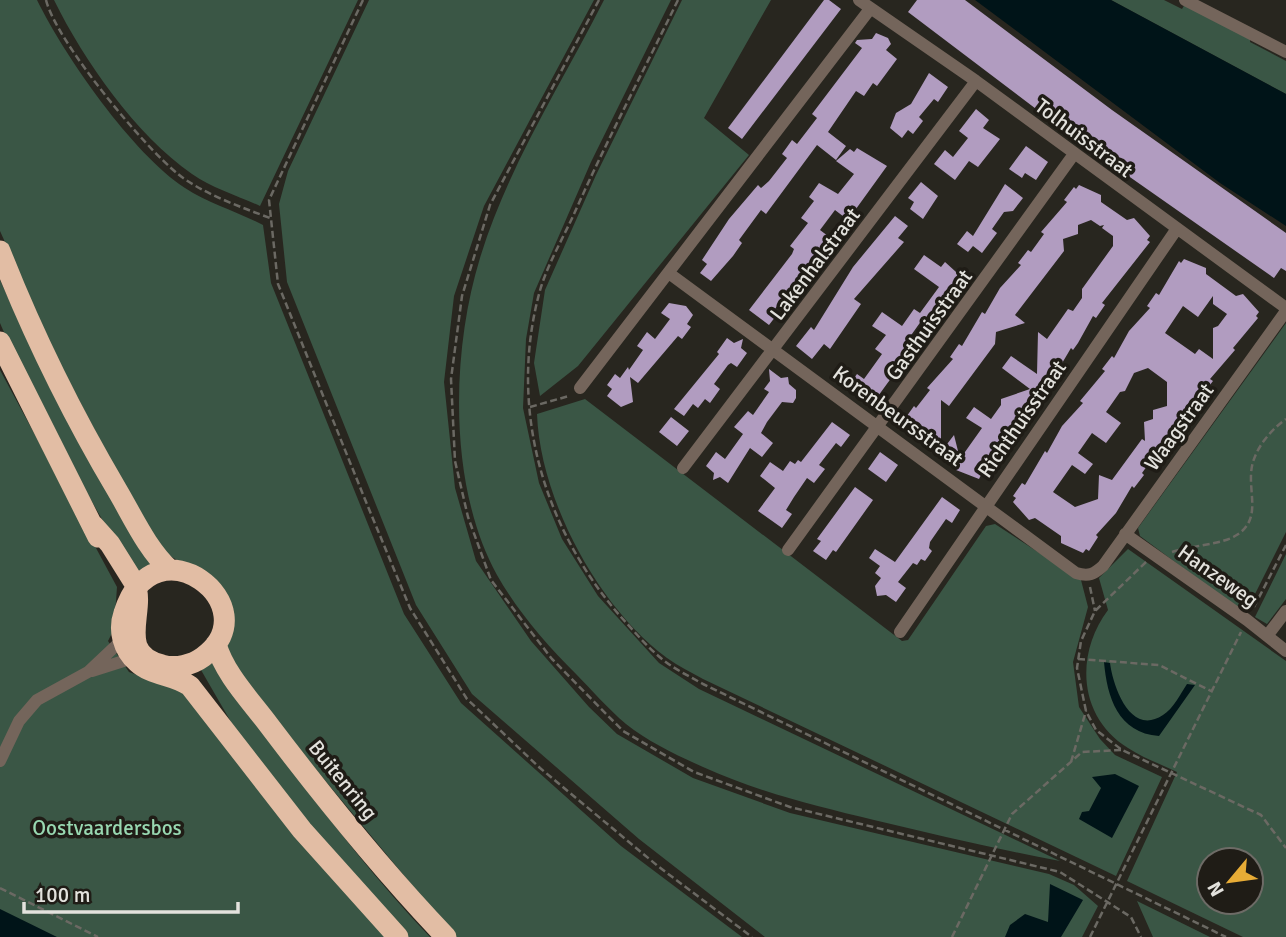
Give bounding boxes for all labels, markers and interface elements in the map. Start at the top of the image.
street label: Tolhuisstraat [1030,93,1138,183]
street label: Lakenhalstraat [764,203,866,325]
street label: Gasthuisstraat [880,264,978,386]
street label: Richthuisstraat [972,355,1072,483]
street label: Korenbeursstraat [828,360,968,472]
street label: Waagstraat [1139,378,1219,476]
street label: Hanzeweg [1173,539,1263,613]
street label: Buitenring [303,735,383,825]
park label: Oostvaardersbos [32,815,182,841]
north arrow [1195,846,1265,916]
scale bar [24,870,238,914]
text: N [1202,877,1230,900]
text: 100 m [35,882,90,908]

